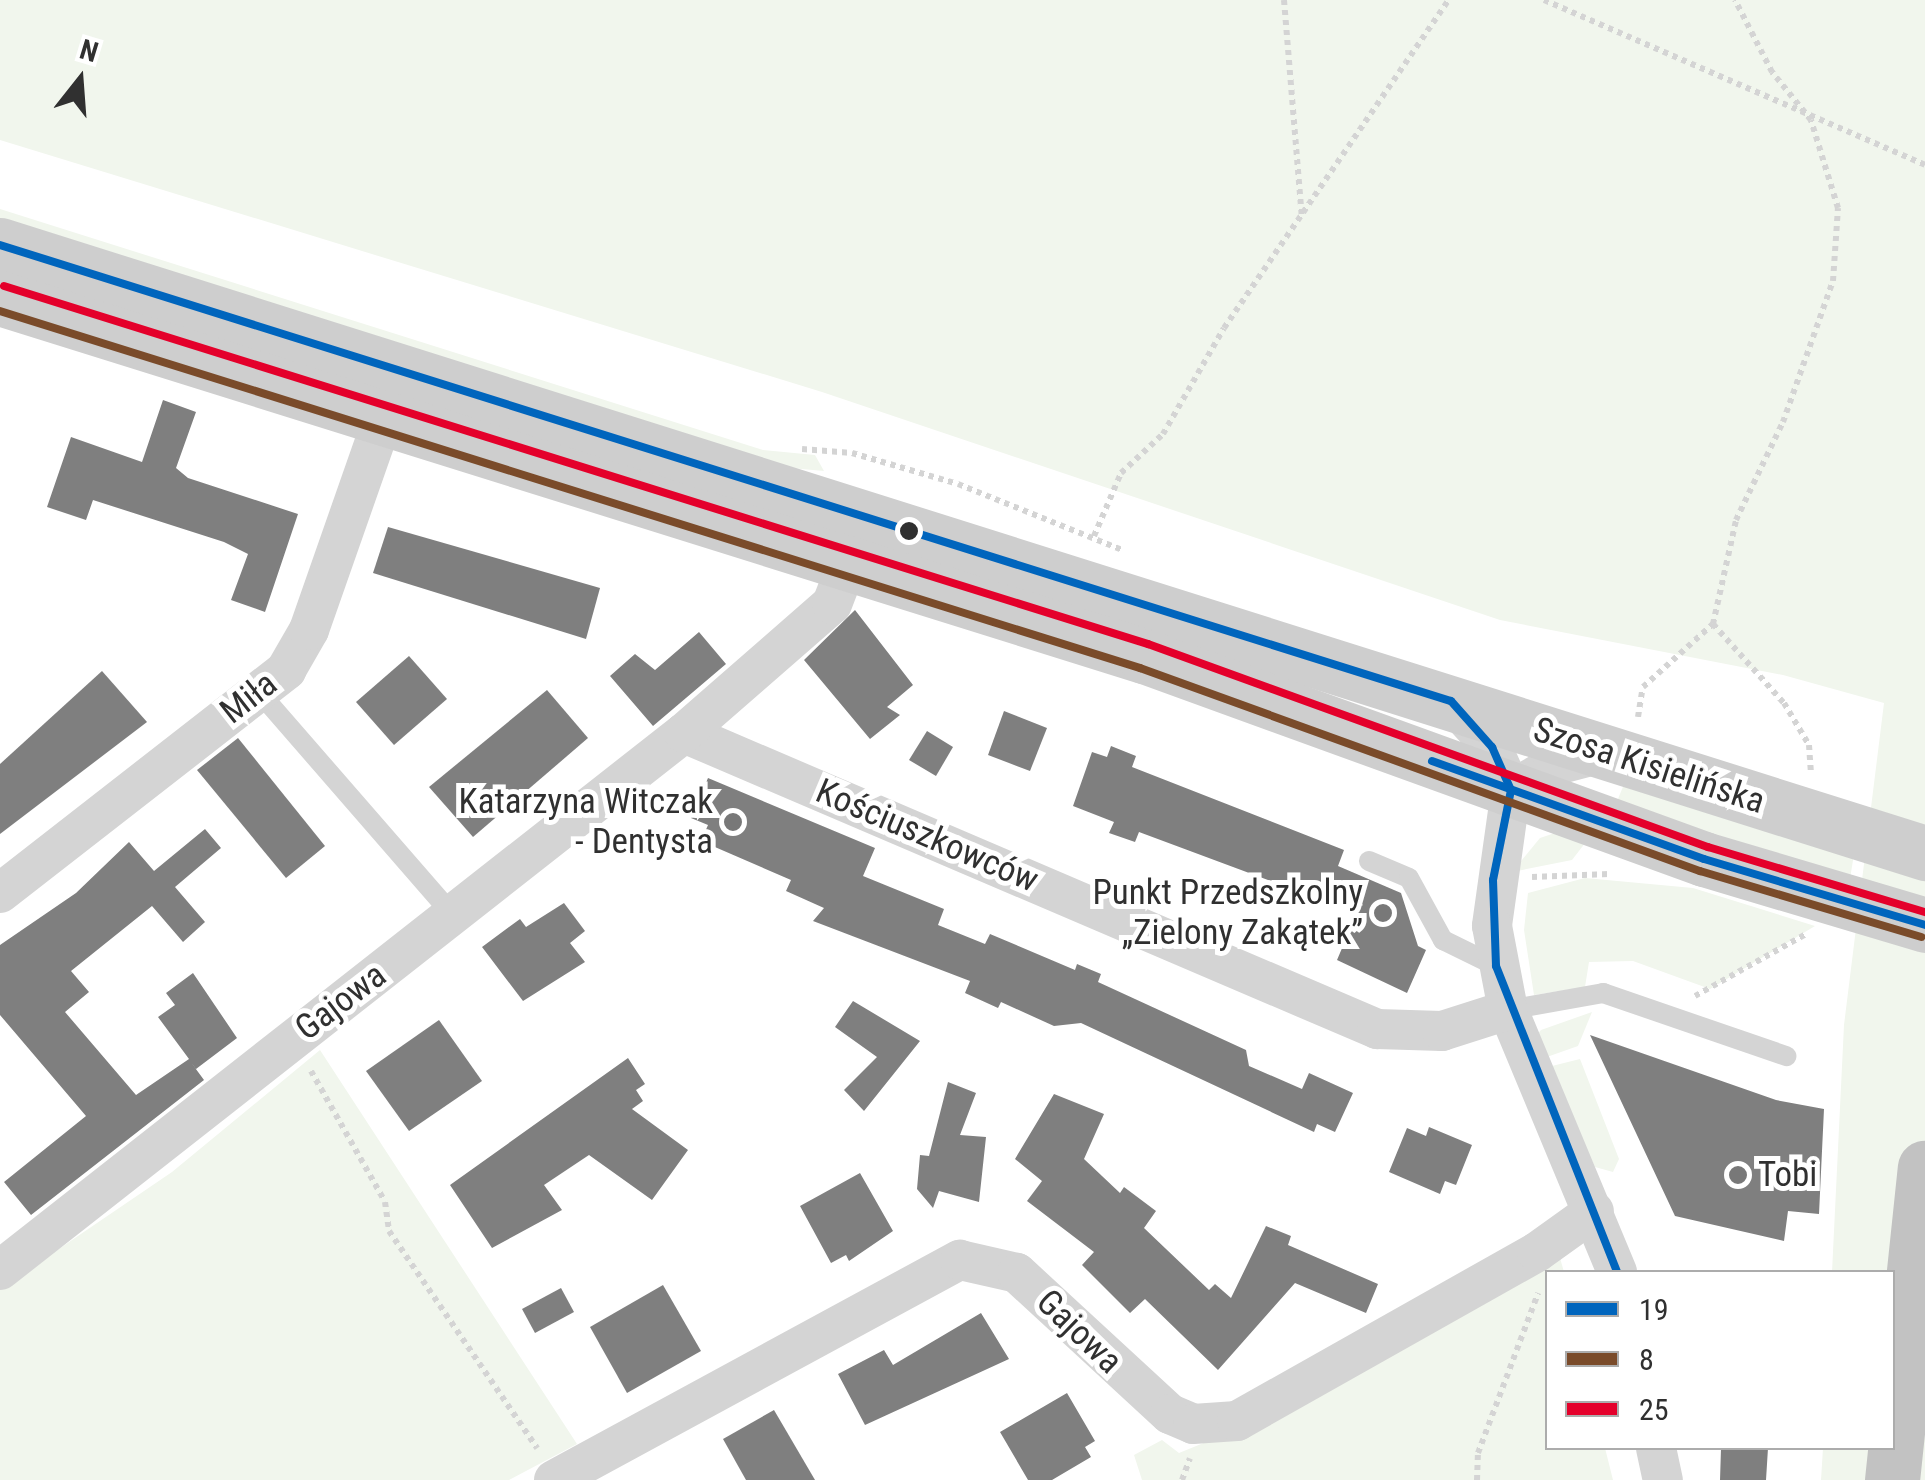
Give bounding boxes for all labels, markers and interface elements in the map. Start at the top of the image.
north arrow [30,30,130,130]
text: N [76,33,102,69]
unlabelled marker [899,521,919,541]
street label: Miła [212,663,286,733]
street label: Szosa Kisielińska [1528,709,1770,823]
street label: Kościuszkowców [810,770,1044,902]
place label: Katarzyna Witczak - Dentysta [459,781,713,863]
marker: Katarzyna Witczak - Dentysta [722,811,744,833]
place label: Punkt Przedszkolny „Zielony Zakątek” [1092,872,1363,954]
marker: Punkt Przedszkolny „Zielony Zakątek” [1372,902,1394,924]
street label: Gajowa [287,954,395,1050]
place label: Tobi [1758,1154,1817,1196]
marker: Tobi [1727,1164,1749,1186]
legend [1545,1270,1895,1450]
street label: Gajowa [1028,1281,1130,1383]
text: 19 [1639,1292,1669,1327]
text: 8 [1639,1342,1654,1377]
text: 25 [1639,1392,1669,1427]

